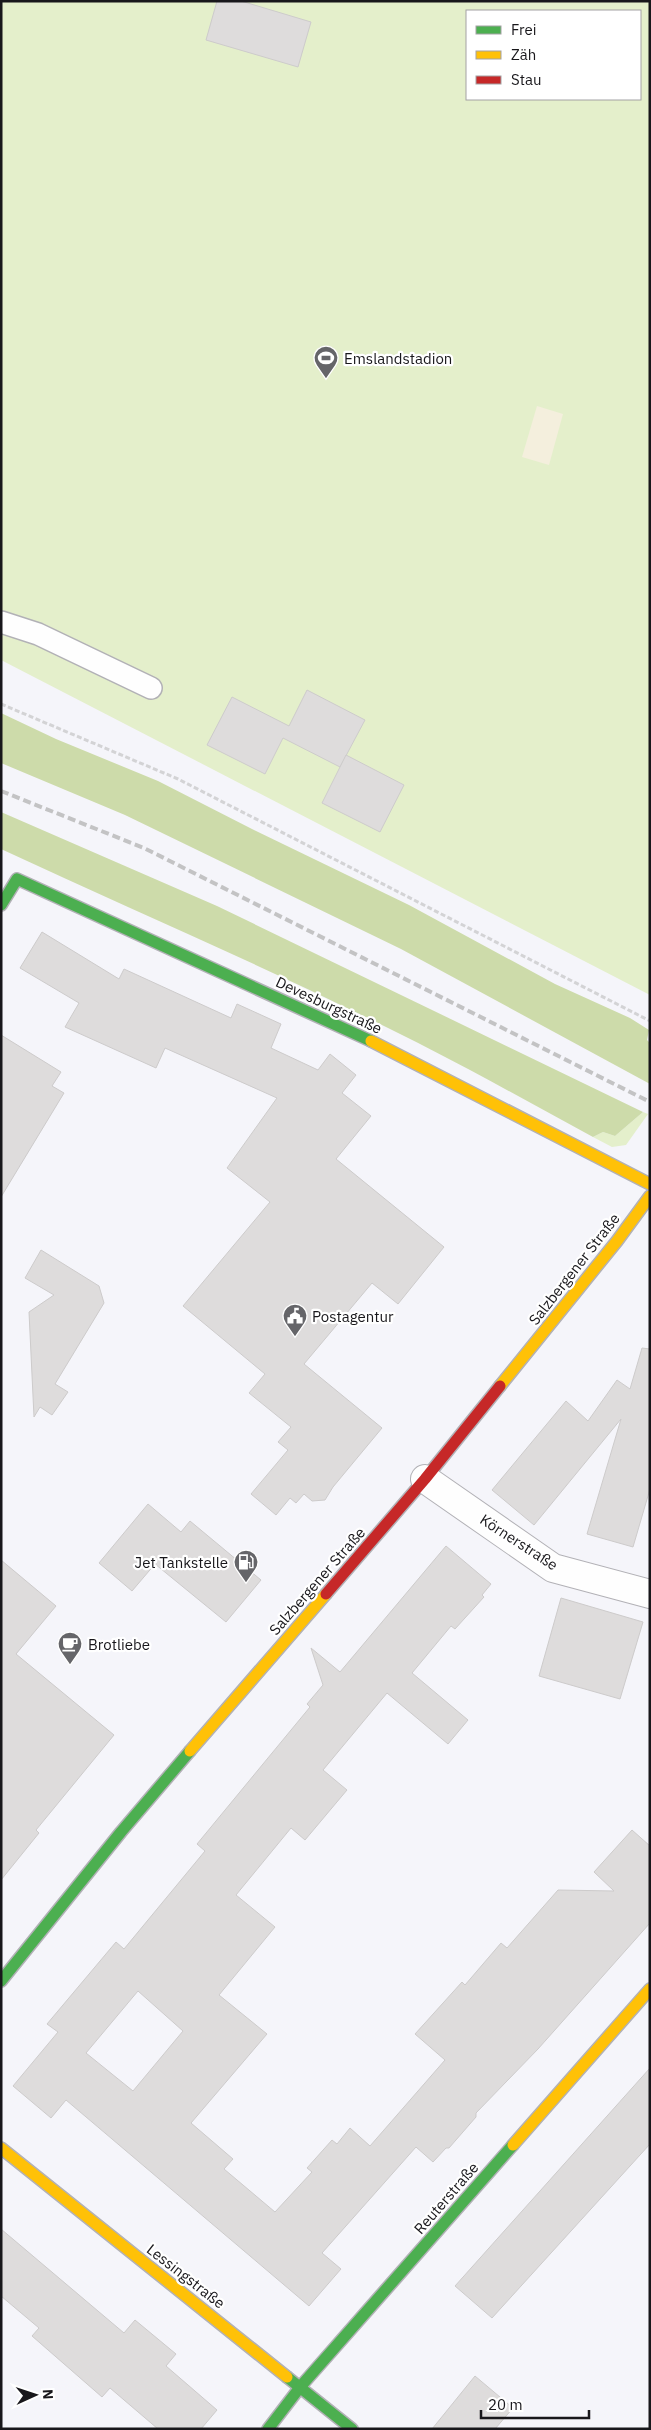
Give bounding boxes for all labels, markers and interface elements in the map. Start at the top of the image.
legend [466,10,641,100]
text: Frei [511,20,537,39]
text: Zäh [511,45,536,64]
text: Stau [511,70,542,89]
sports icon: Emslandstadion [313,345,339,379]
place label: Emslandstadion [344,349,452,368]
street label: Devesburgstraße [273,972,385,1038]
street label: Salzbergener Straße [524,1209,624,1329]
public building icon: Postagentur [282,1303,308,1337]
place label: Postagentur [312,1307,394,1326]
street label: Körnerstraße [476,1510,562,1574]
street label: Salzbergener Straße [265,1523,369,1639]
fuel station icon: Jet Tankstelle [233,1549,259,1583]
place label: Jet Tankstelle [135,1553,228,1572]
cafe icon: Brotliebe [57,1631,83,1665]
place label: Brotliebe [88,1635,150,1654]
street label: Reuterstraße [410,2158,482,2238]
street label: Lessingstraße [143,2240,229,2312]
north arrow [10,2370,60,2420]
scale bar [481,2388,588,2420]
text: N [39,2389,57,2400]
text: 20 m [488,2395,523,2414]

